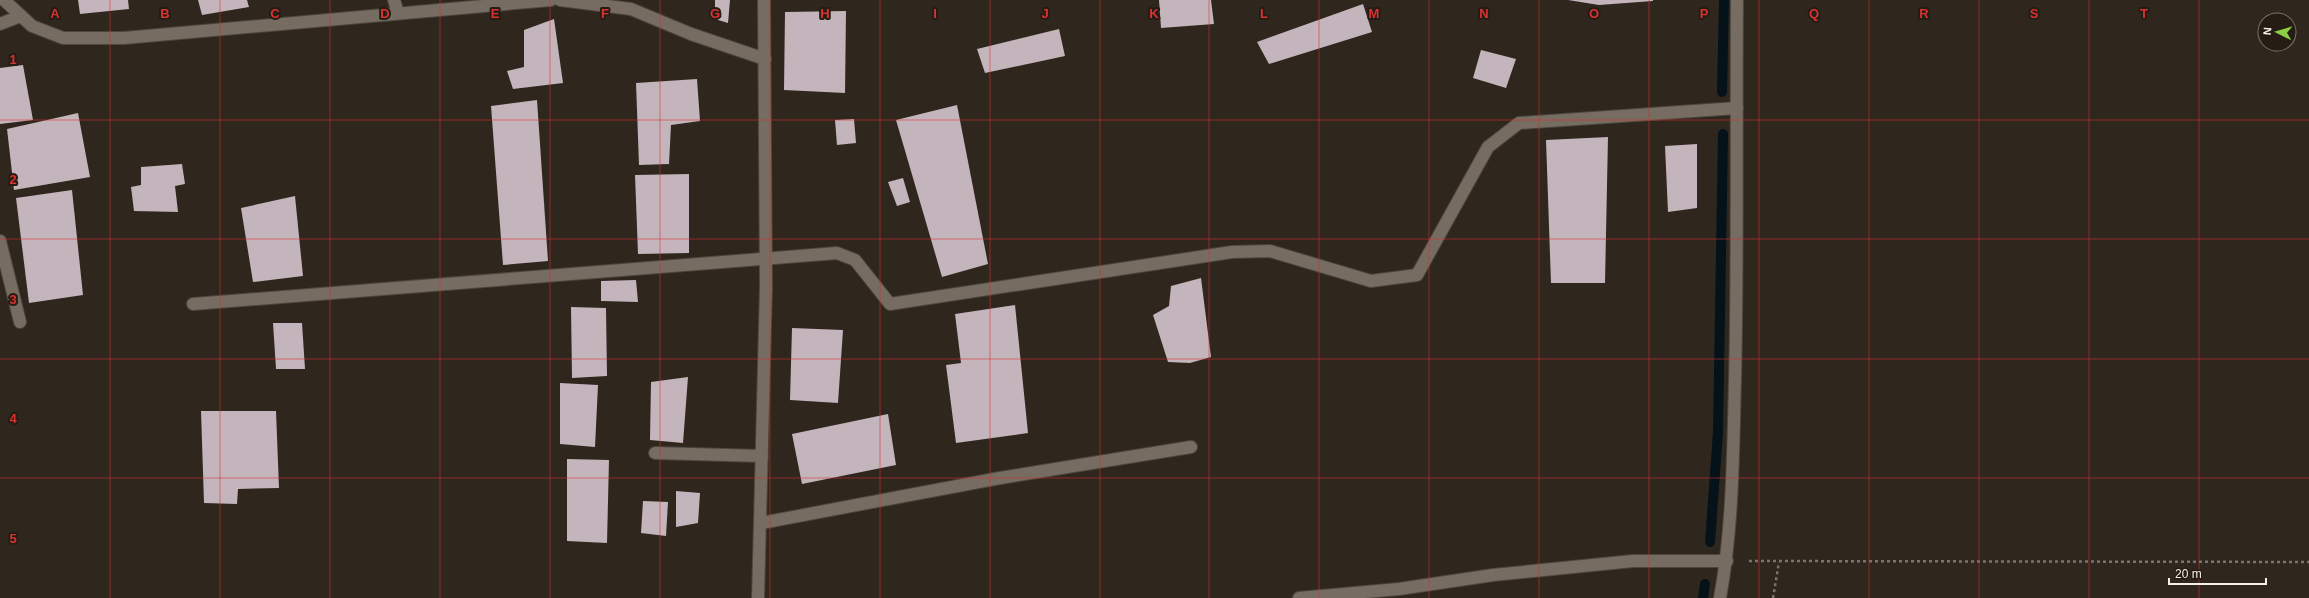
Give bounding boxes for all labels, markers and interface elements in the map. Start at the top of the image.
text: A [50,6,60,21]
text: B [160,6,170,21]
text: C [270,6,280,21]
text: D [380,6,390,21]
text: E [491,6,500,21]
text: F [601,6,609,21]
text: G [710,6,720,21]
text: H [820,6,830,21]
text: I [933,6,937,21]
text: J [1041,6,1049,21]
text: K [1149,6,1159,21]
text: L [1260,6,1268,21]
text: M [1369,6,1379,21]
text: N [1479,6,1489,21]
text: O [1589,6,1599,21]
text: P [1700,6,1709,21]
text: Q [1809,6,1819,21]
text: R [1919,6,1929,21]
text: S [2030,6,2039,21]
text: T [2140,6,2148,21]
north arrow [2257,12,2297,52]
text: N [2261,27,2273,36]
text: 1 [9,52,17,67]
text: 2 [9,172,17,187]
text: 3 [9,292,17,307]
text: 4 [9,411,17,426]
text: 5 [9,531,17,546]
scale bar [2169,560,2266,586]
text: 20 m [2175,567,2202,581]

